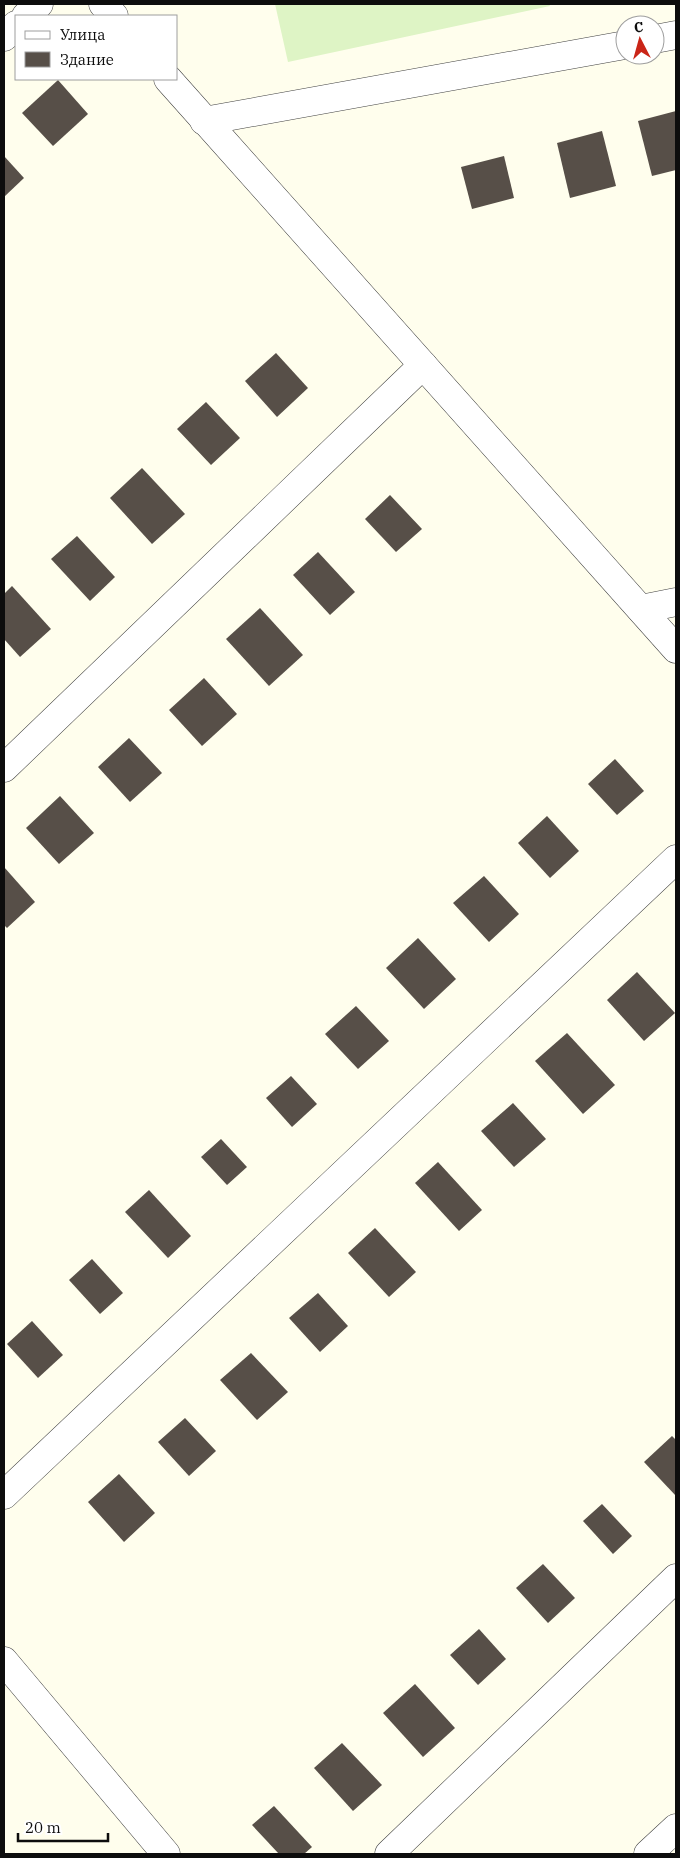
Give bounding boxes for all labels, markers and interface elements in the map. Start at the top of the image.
legend [15,15,178,80]
north arrow [615,15,665,65]
text: С [633,18,644,37]
text: Улица [60,25,105,44]
text: Здание [60,50,114,69]
scale bar [18,1810,108,1842]
text: 20 m [25,1818,61,1837]

